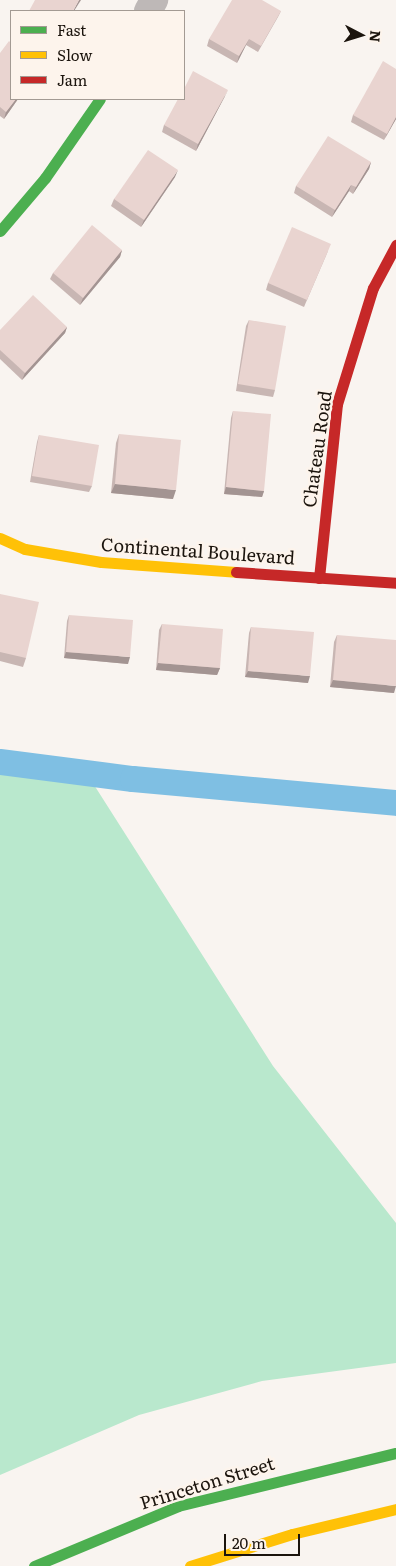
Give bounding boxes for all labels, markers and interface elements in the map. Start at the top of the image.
legend [10,10,185,100]
north arrow [336,10,386,60]
text: Fast [57,18,86,41]
text: N [365,30,386,43]
text: Slow [57,43,92,66]
text: Jam [57,68,87,91]
street label: Chateau Road [298,389,336,509]
street label: Continental Boulevard [100,533,296,569]
street label: Princeton Street [137,1452,277,1514]
scale bar [226,1524,302,1556]
text: 20 m [232,1531,266,1554]

